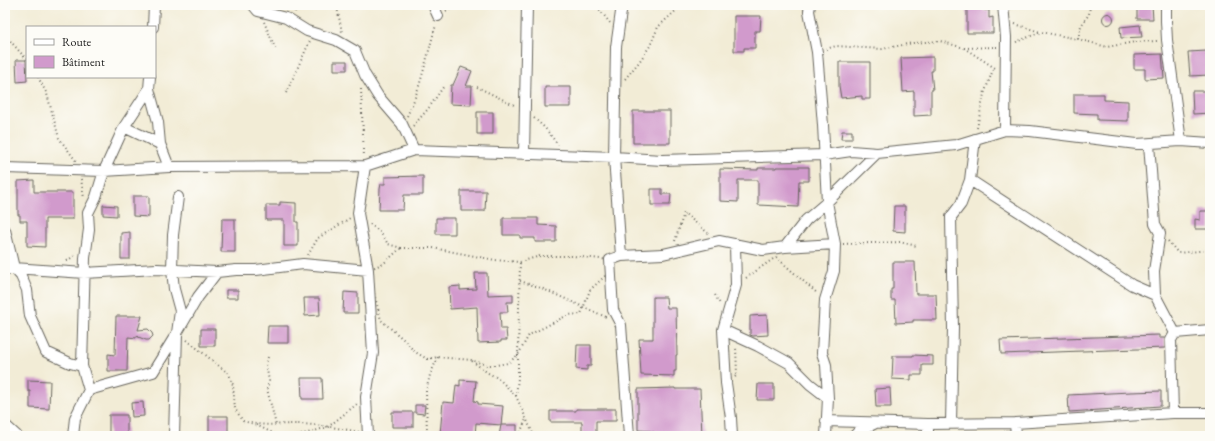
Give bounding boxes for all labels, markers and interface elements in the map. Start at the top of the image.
legend [26,26,156,78]
text: Route [62,34,92,50]
text: Bâtiment [62,54,105,70]

